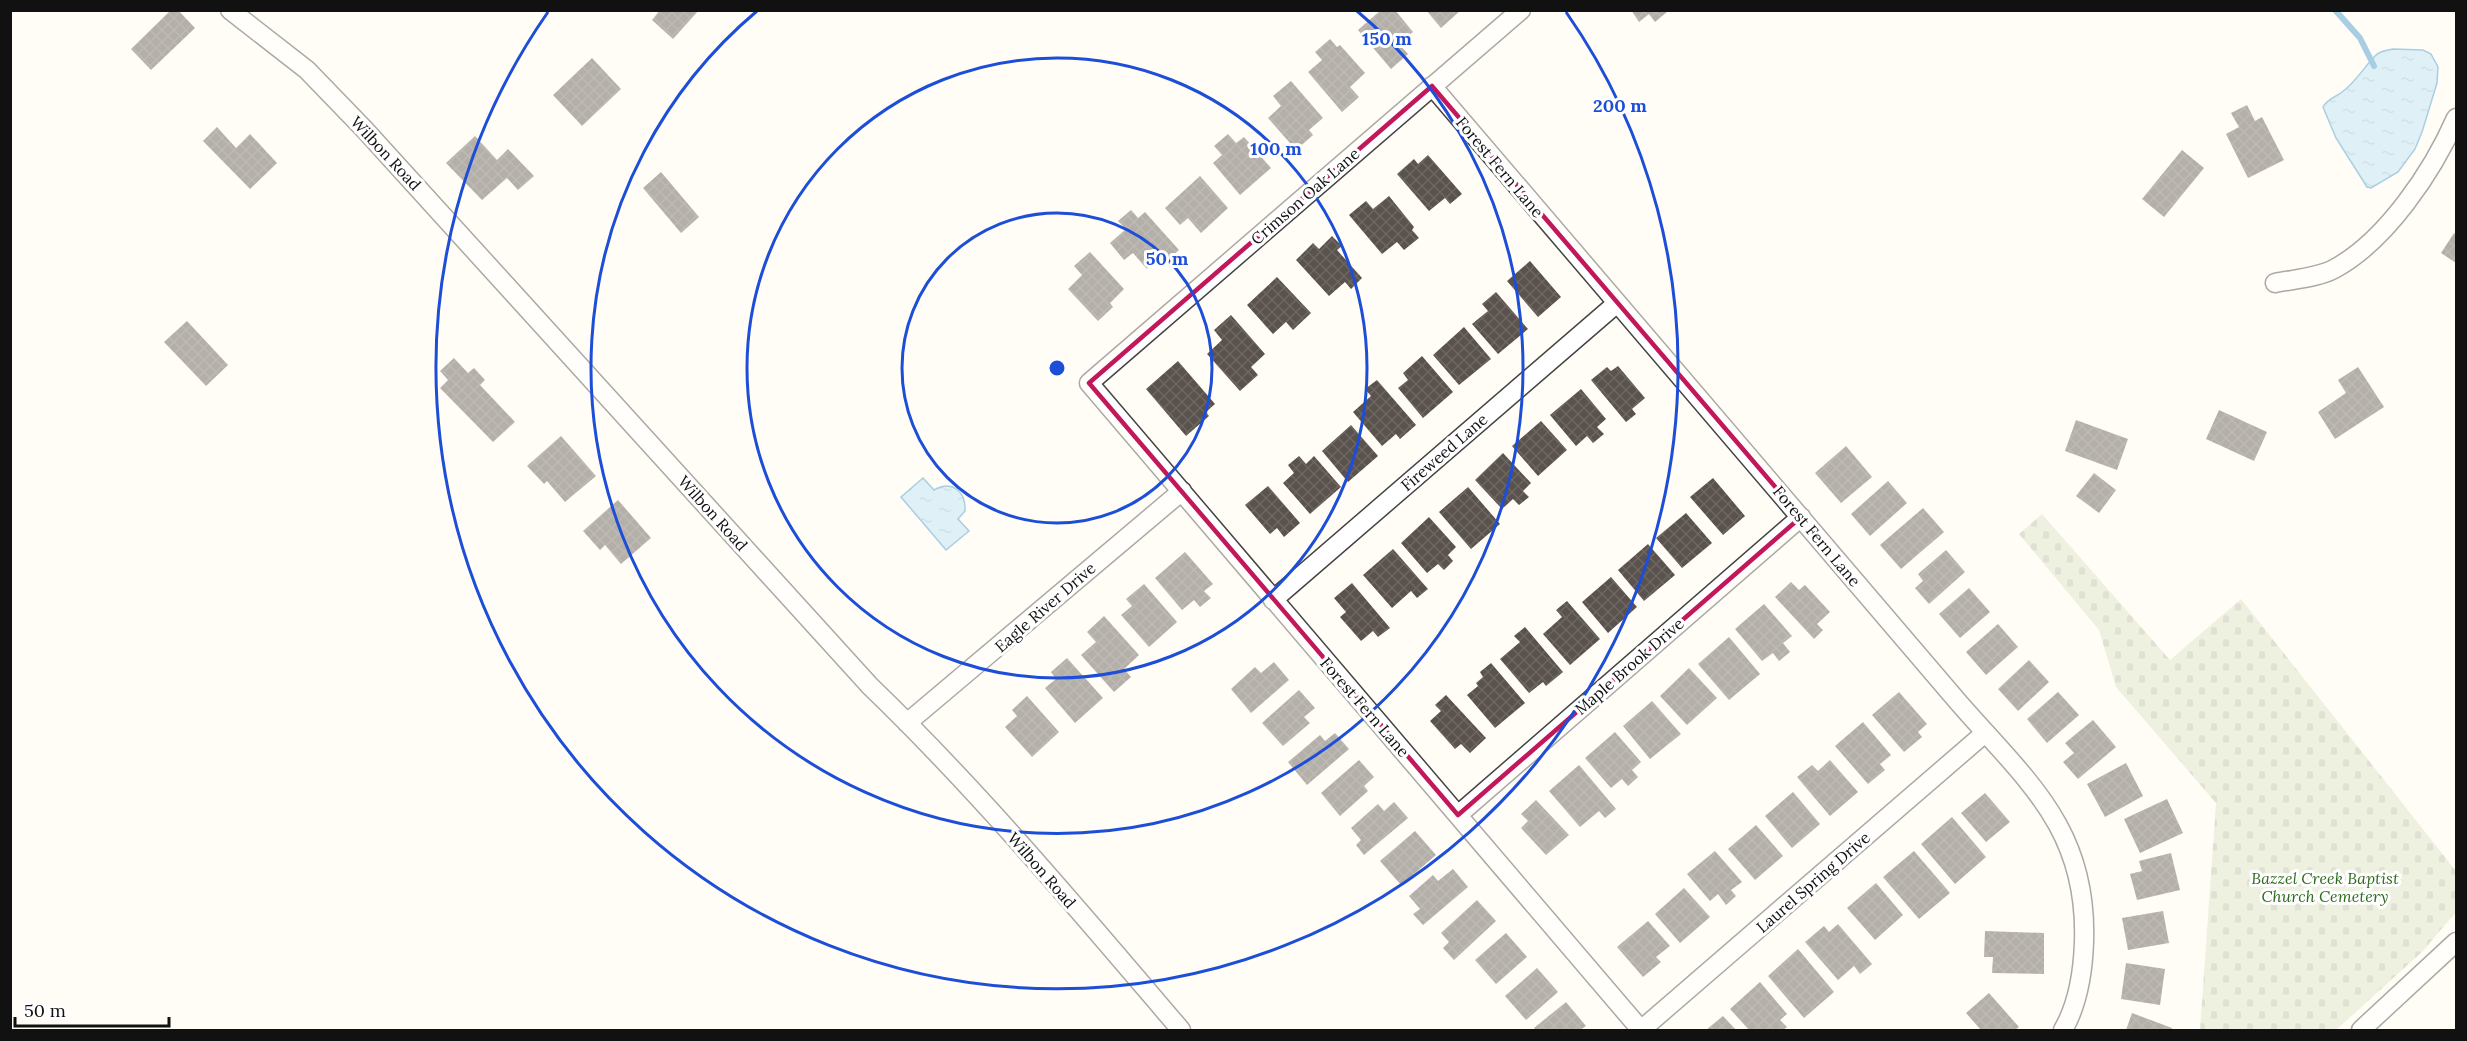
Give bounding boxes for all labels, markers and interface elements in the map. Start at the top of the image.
text: 150 m [1362,27,1412,50]
text: 200 m [1593,94,1647,117]
street label: Wilbon Road [347,112,426,195]
street label: Forest Fern Lane [1452,113,1548,222]
text: 100 m [1250,137,1302,160]
street label: Crimson Oak Lane [1247,143,1364,249]
text: 50 m [1146,247,1189,270]
centre of rings [1047,358,1067,378]
street label: Fireweed Lane [1397,409,1492,495]
street label: Wilbon Road [674,471,752,555]
street label: Forest Fern Lane [1769,482,1865,591]
street label: Eagle River Drive [990,558,1100,656]
street label: Maple Brook Drive [1570,613,1688,719]
street label: Forest Fern Lane [1316,653,1414,761]
street label: Laurel Spring Drive [1752,827,1874,937]
street label: Wilbon Road [1004,828,1081,912]
park label: Bazzel Creek Baptist Church Cemetery [2251,868,2399,906]
scale bar [15,990,170,1028]
text: 50 m [24,999,66,1022]

